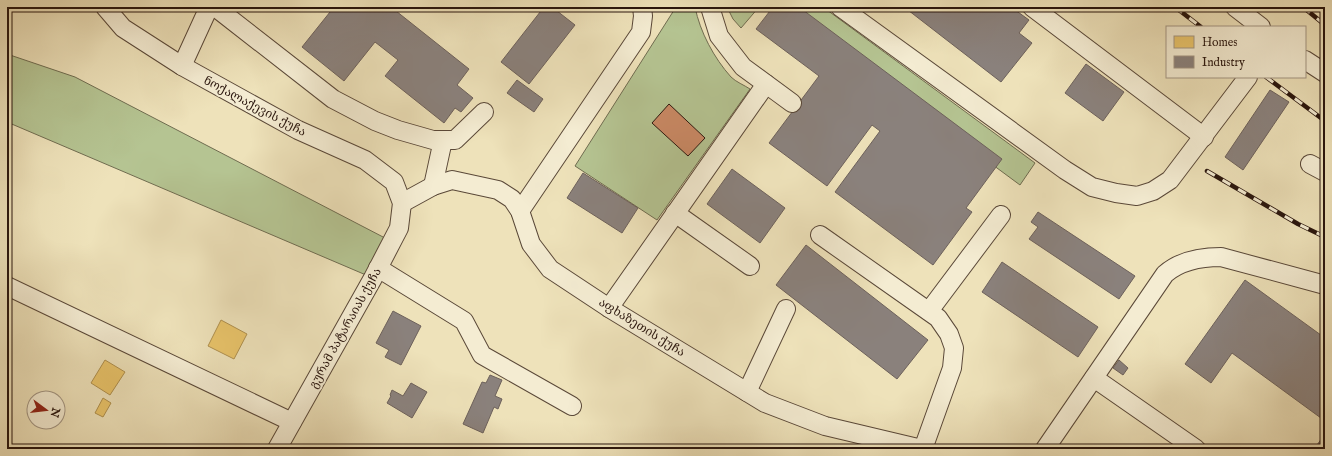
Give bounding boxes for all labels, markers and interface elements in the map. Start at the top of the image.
legend [1166,26,1306,78]
text: Homes [1202,35,1238,50]
text: Industry [1202,55,1245,70]
street label: ნოქალაქევის ქუჩა [201,73,309,140]
street label: გურამ პატარაიას ქუჩა [306,265,385,391]
street label: აფხაზეთის ქუჩა [596,295,688,360]
north arrow [26,390,66,430]
text: N [47,405,63,419]

